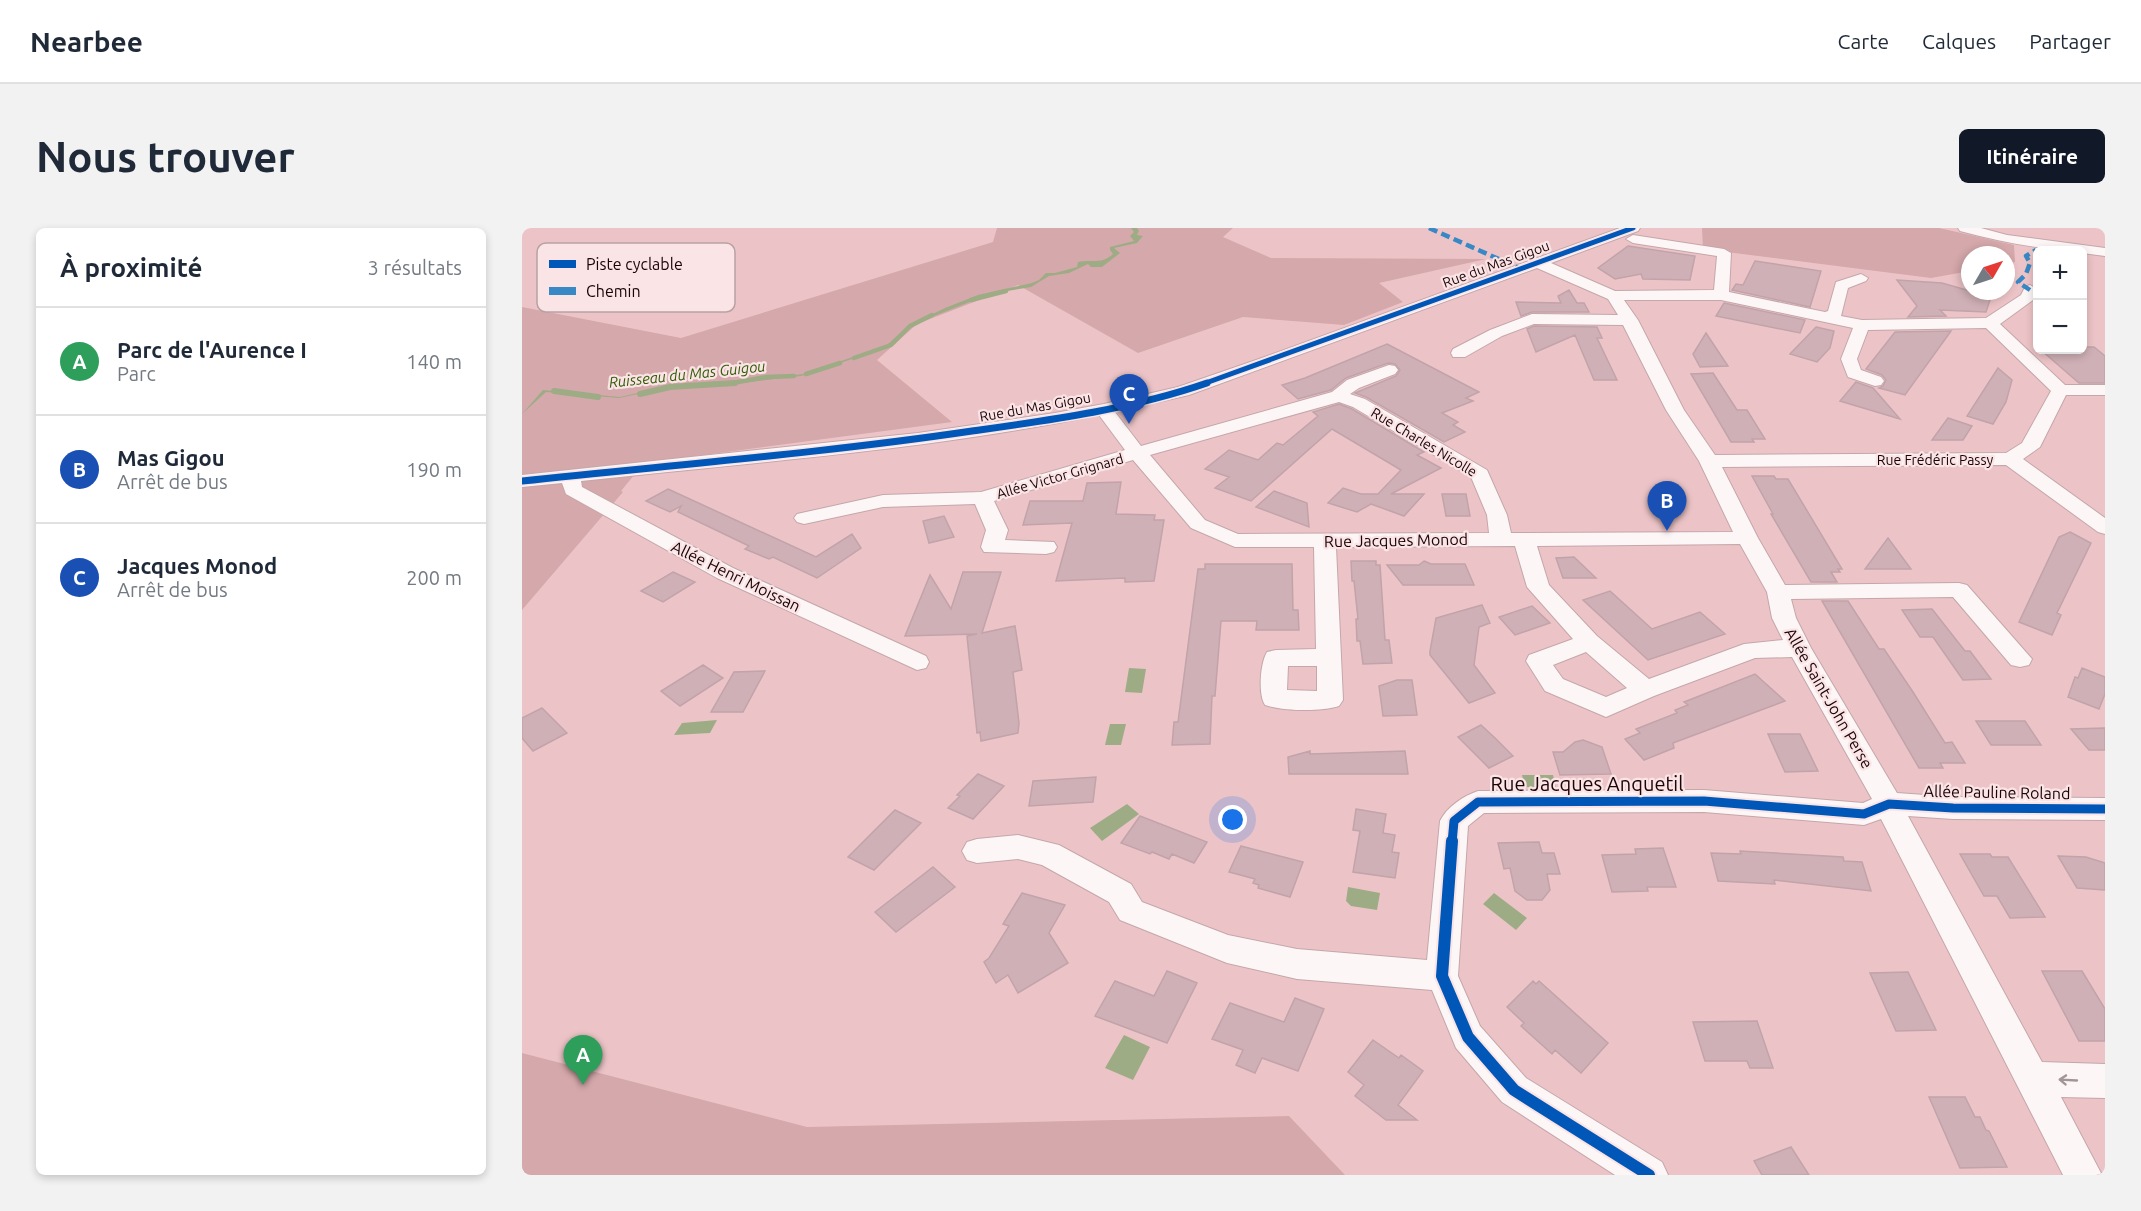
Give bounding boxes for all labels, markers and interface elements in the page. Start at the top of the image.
text: Nearbee [30,26,143,57]
text: Carte [1838,29,1889,53]
text: Calques [1922,29,1996,53]
text: Partager [2029,29,2111,53]
button: Itinéraire [1959,129,2105,183]
text: Nous trouver [36,133,295,180]
street label: Rue du Mas Gigou [1440,237,1552,291]
legend [537,243,735,312]
north arrow [1961,246,2015,300]
map controls [2033,246,2087,354]
button: + [2033,246,2087,300]
text: À proximité [60,253,202,282]
text: Piste cyclable [586,255,683,273]
text: 3 résultats [368,256,462,279]
text: Chemin [586,282,641,300]
button: − [2033,300,2087,354]
text: Parc de l'Aurence I [117,337,307,362]
text: A [72,350,87,373]
text: 140 m [406,350,462,373]
water label: Ruisseau du Mas Guigou [608,357,766,391]
text: Parc [117,362,156,385]
pin: C [1110,374,1148,424]
street label: Rue du Mas Gigou [978,389,1092,425]
street label: Rue Charles Nicolle [1368,404,1480,480]
text: Mas Gigou [117,445,225,470]
street label: Allée Victor Grignard [995,450,1125,502]
street label: Rue Frédéric Passy [1877,452,1993,468]
text: B [73,458,86,481]
text: 190 m [406,458,462,481]
text: Arrêt de bus [117,470,228,493]
pin: B [1648,482,1686,531]
street label: Rue Jacques Monod [1324,530,1468,550]
street label: Allée Henri Moissan [669,537,803,615]
text: Jacques Monod [117,553,277,578]
text: C [73,566,86,589]
text: 200 m [406,566,462,589]
text: Arrêt de bus [117,578,228,601]
street label: Allée Saint-John Perse [1781,625,1877,771]
street label: Rue Jacques Anquetil [1491,772,1683,795]
street label: Allée Pauline Roland [1923,782,2071,802]
your location [1218,805,1247,834]
pin: A [564,1036,602,1085]
one-way arrow [2059,1075,2079,1086]

